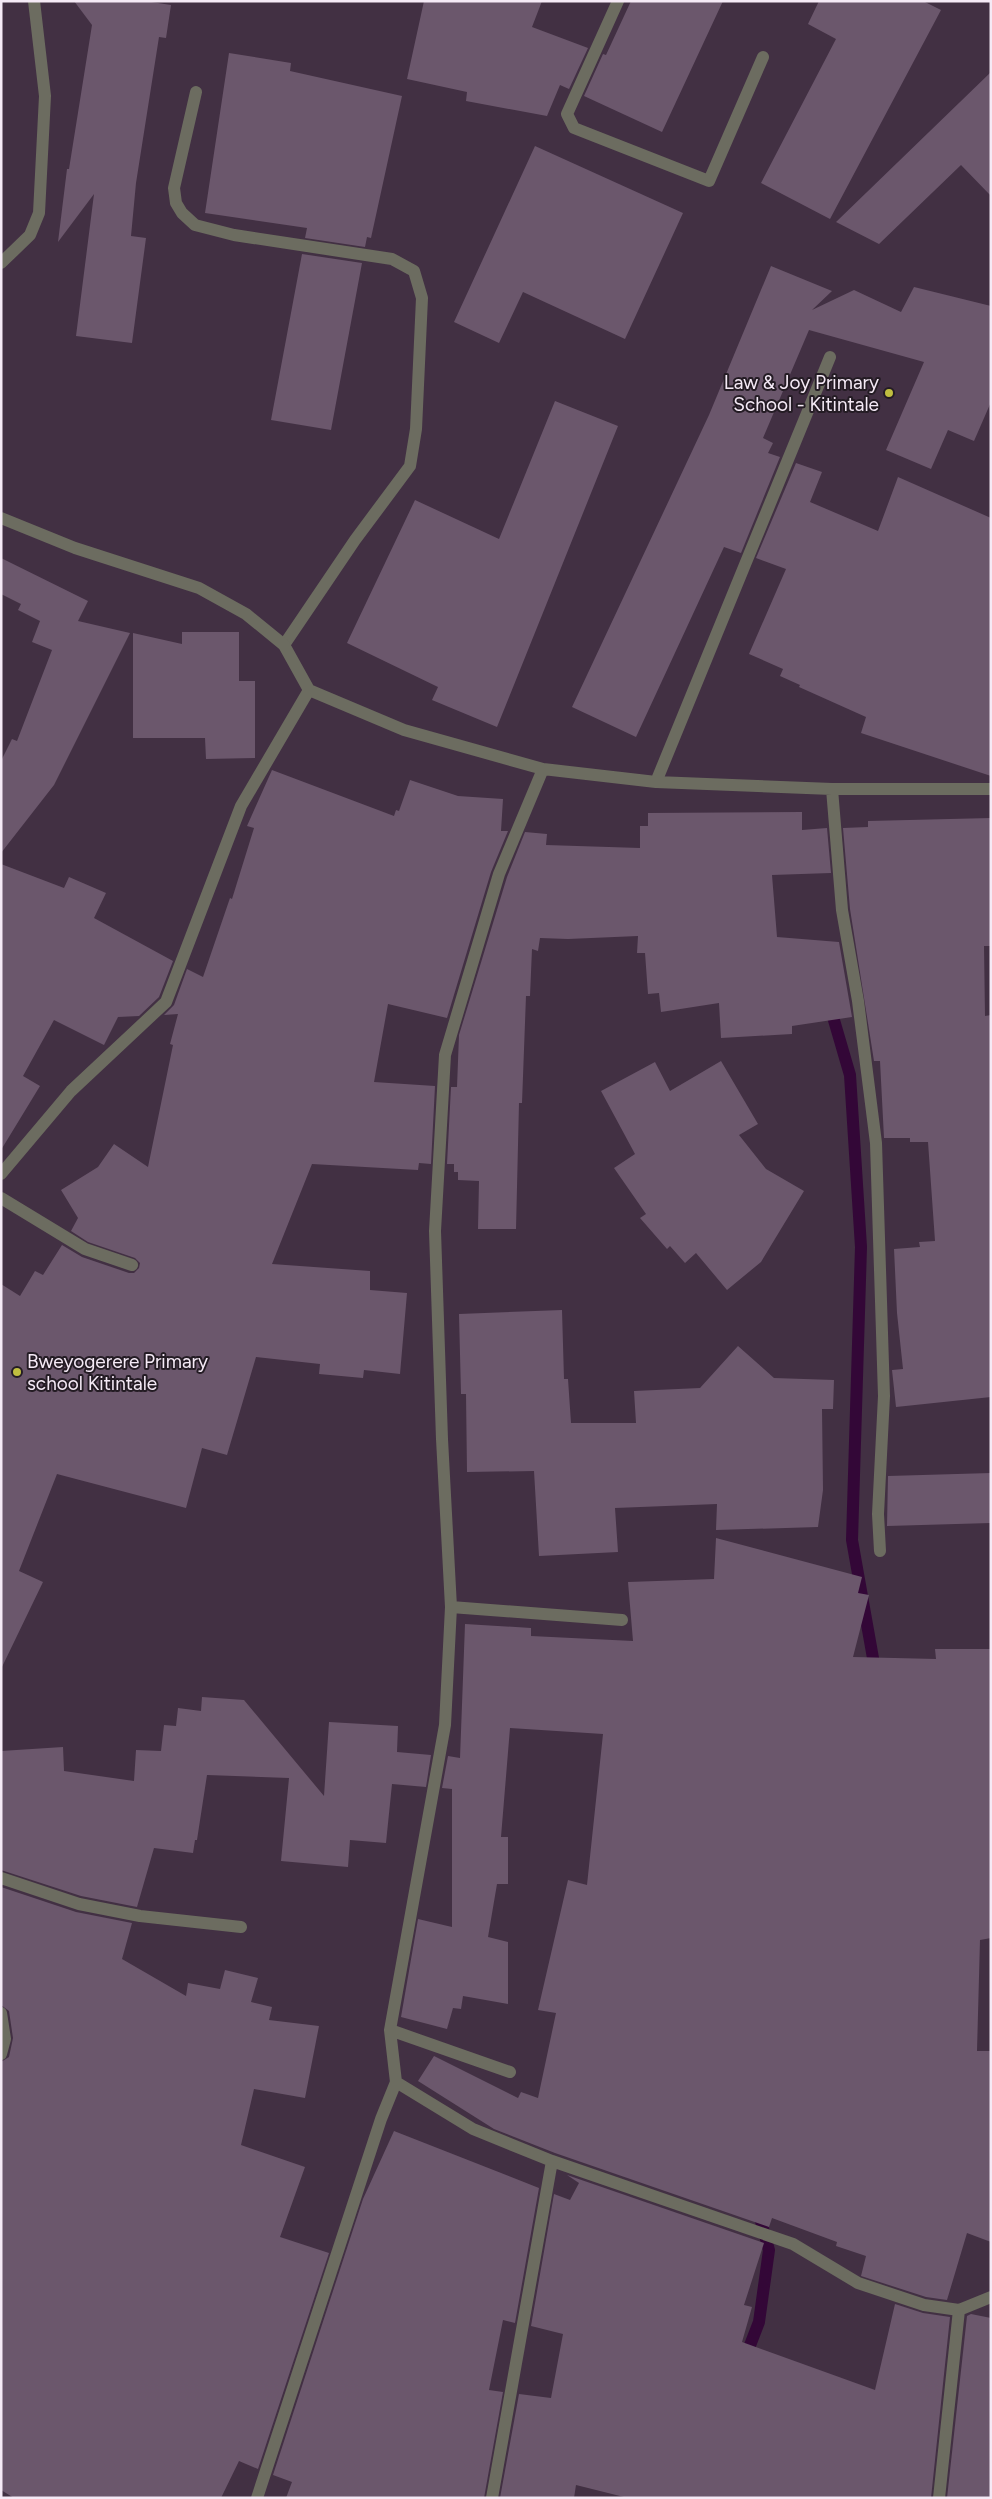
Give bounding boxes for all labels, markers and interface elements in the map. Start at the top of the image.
place label: Law & Joy Primary School - Kitintale [724,371,879,416]
marker: Law & Joy Primary School - Kitintale [883,387,895,399]
place label: Bweyogerere Primary school Kitintale [27,1350,208,1395]
marker: Bweyogerere Primary school Kitintale [11,1366,23,1378]

